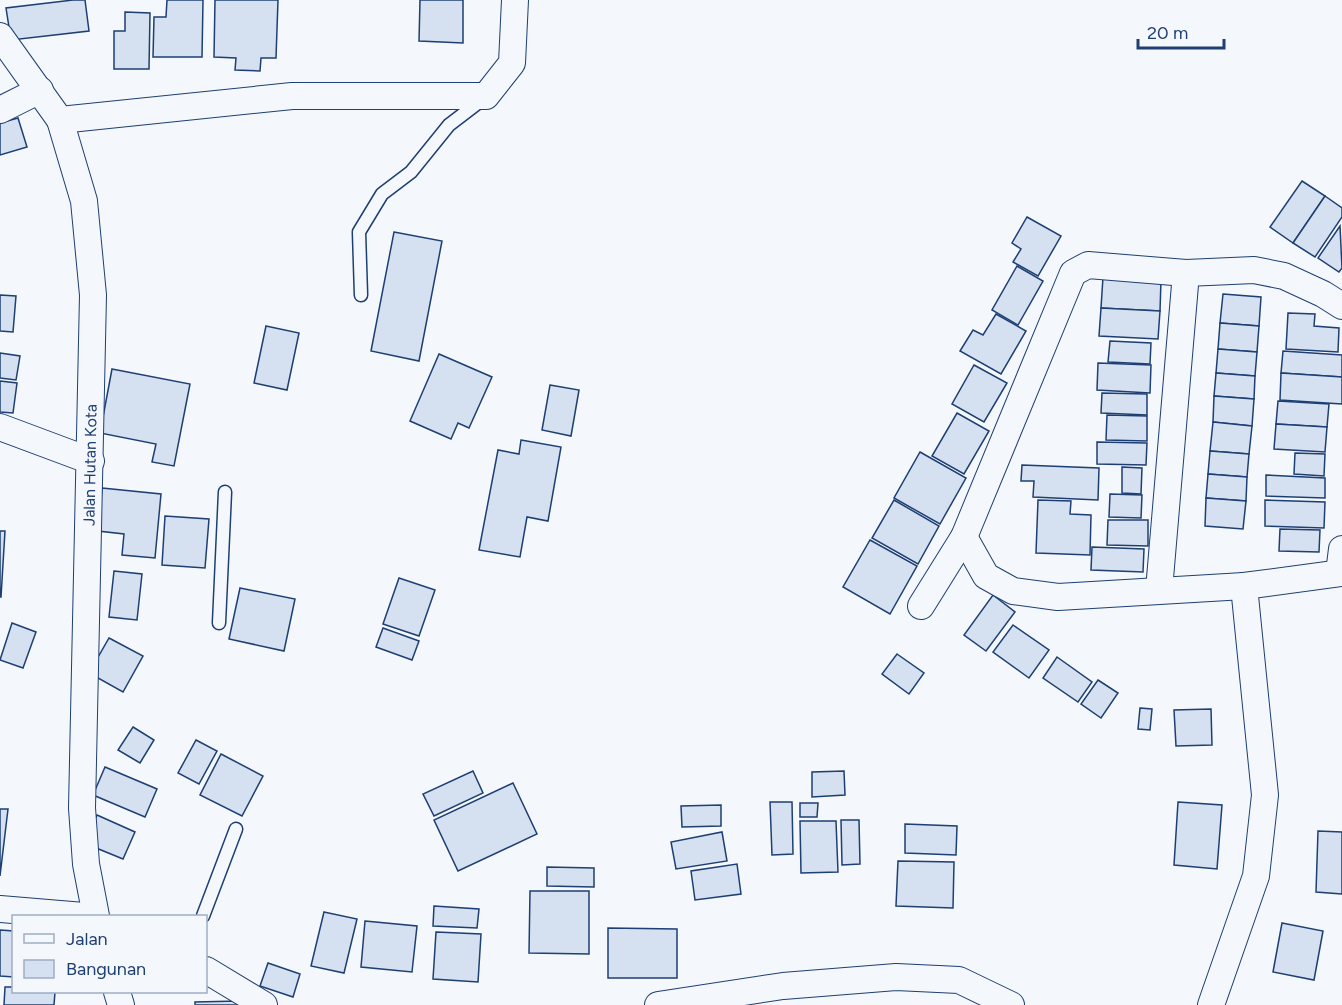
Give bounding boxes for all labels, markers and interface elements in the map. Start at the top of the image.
scale bar [1138,12,1224,50]
text: 20 m [1147,22,1188,44]
street label: Jalan Hutan Kota [79,404,101,526]
legend [12,915,207,993]
text: Jalan [66,928,108,950]
text: Bangunan [66,958,146,980]

